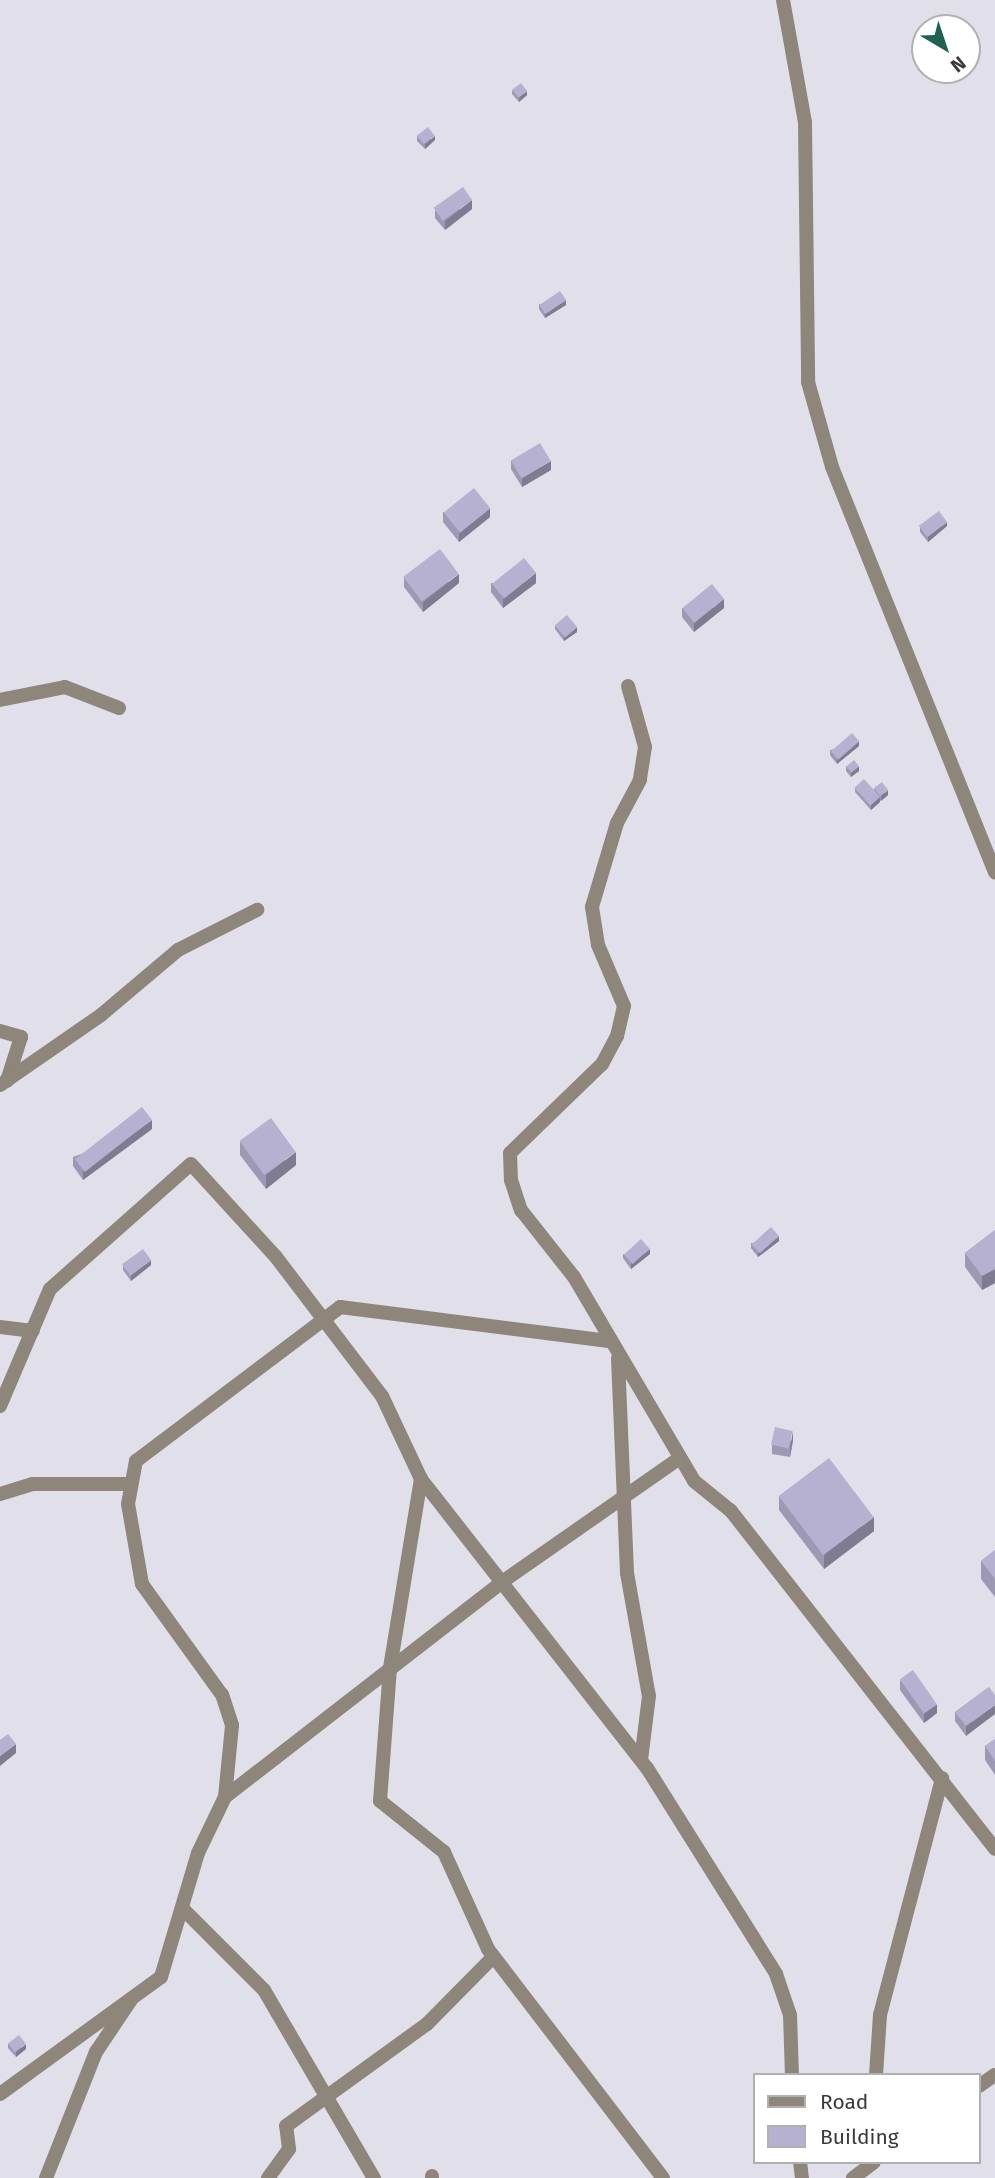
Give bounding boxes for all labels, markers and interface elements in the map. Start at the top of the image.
north arrow [911,14,981,84]
text: N [946,51,970,77]
legend [754,2073,981,2164]
text: Road [820,2089,868,2115]
text: Building [820,2124,899,2150]

